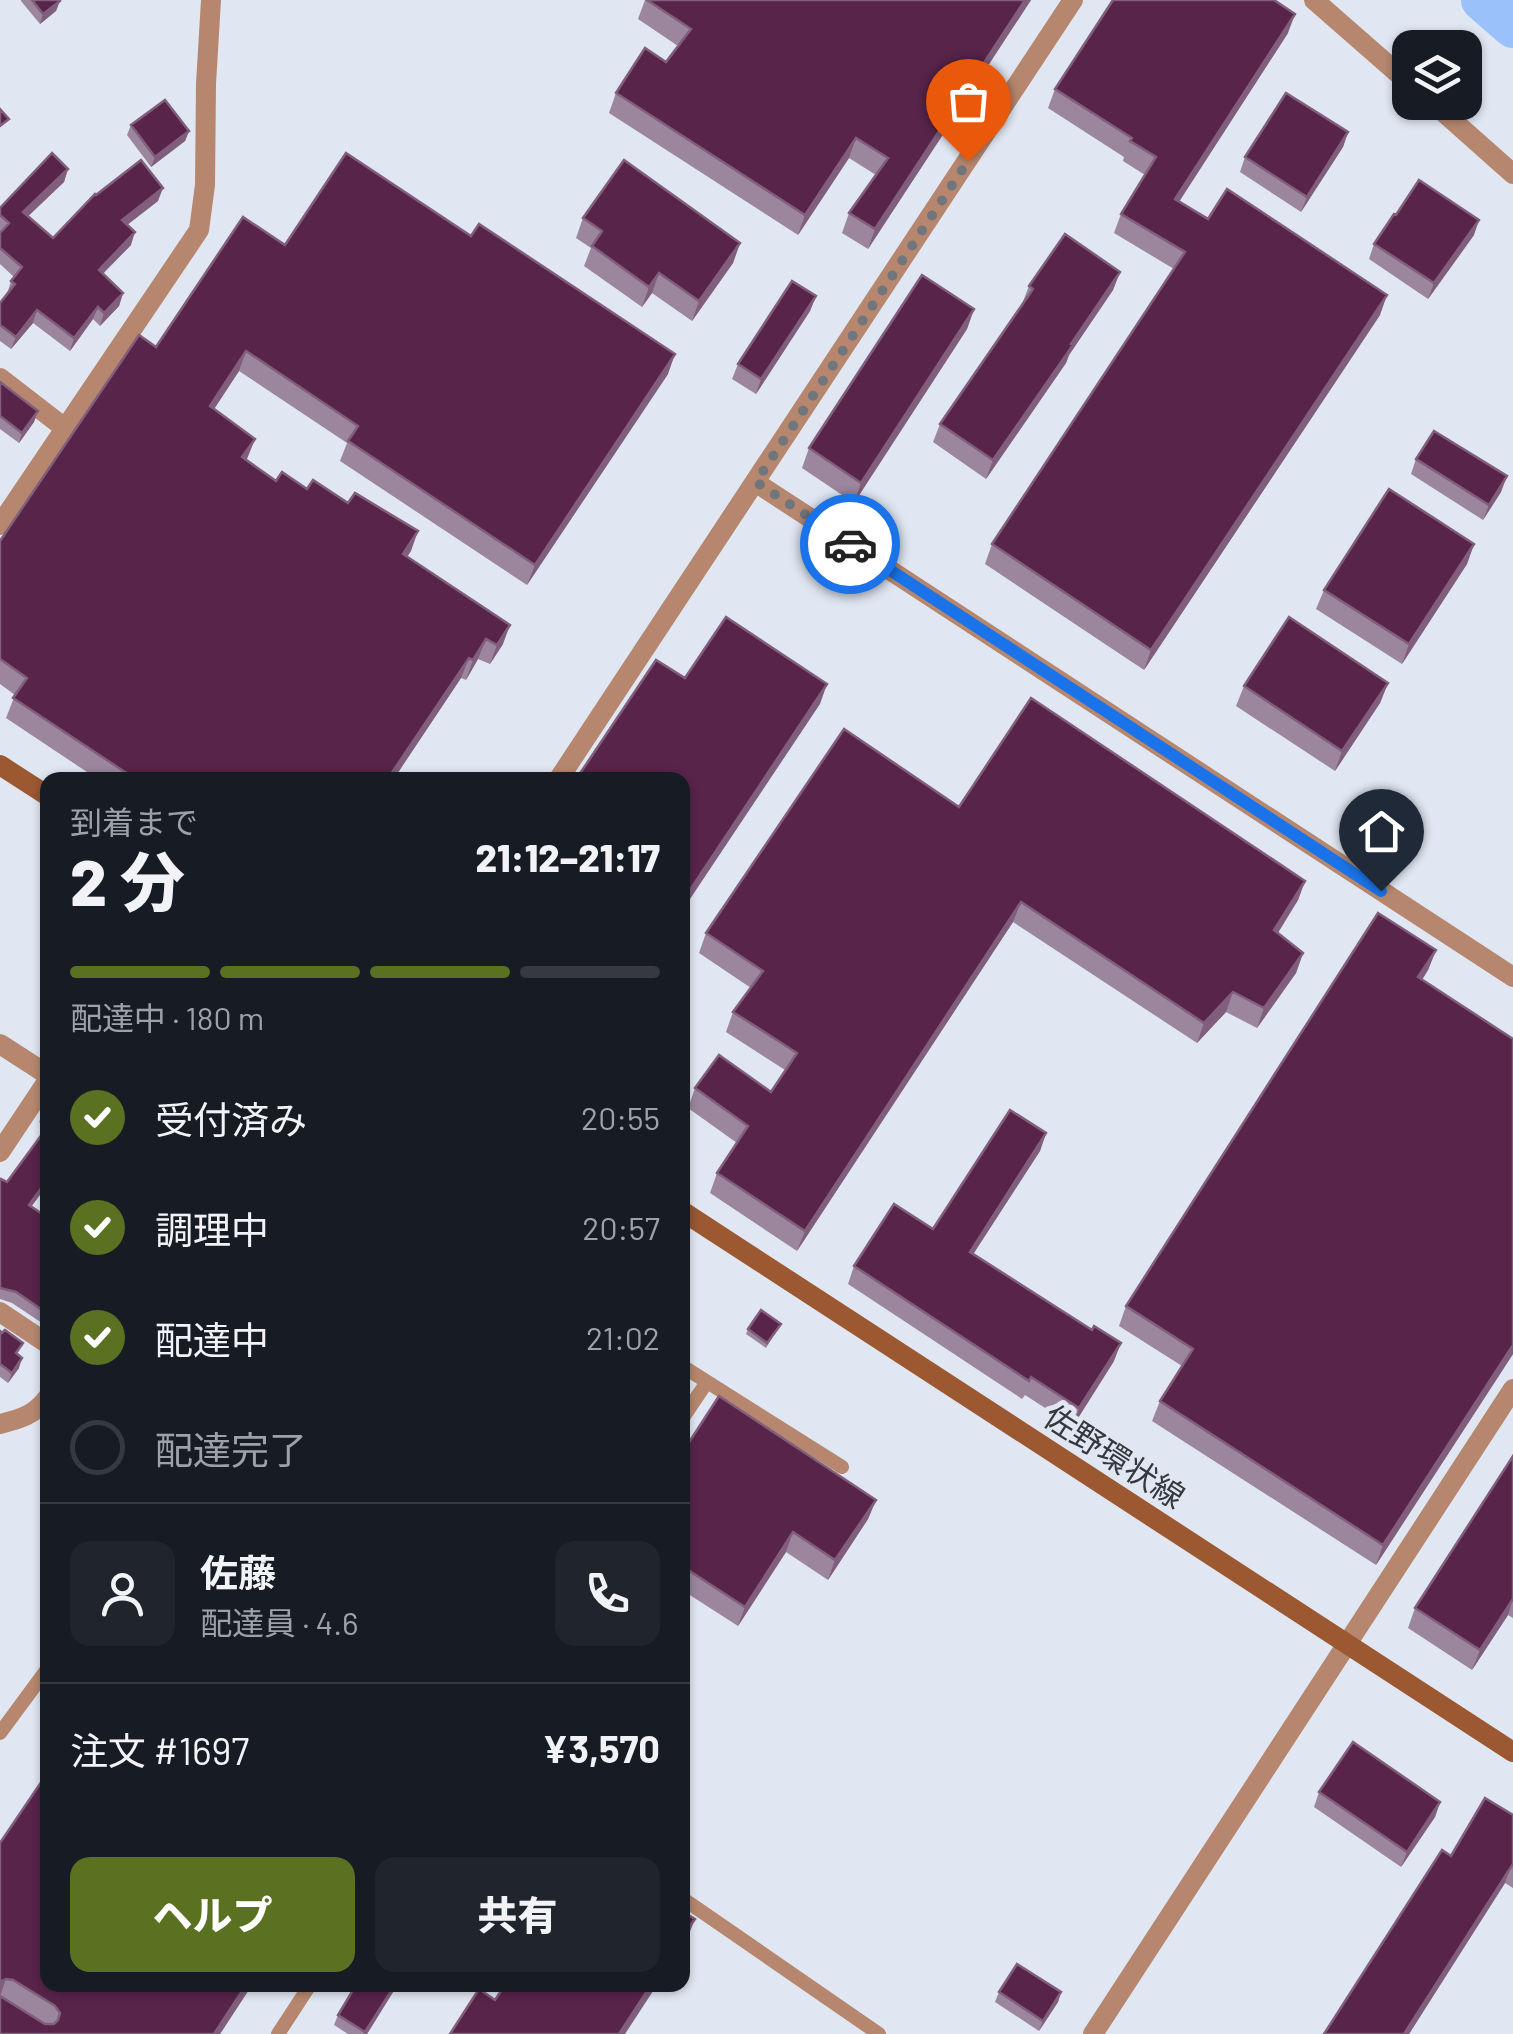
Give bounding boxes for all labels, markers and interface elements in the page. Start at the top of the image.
map controls [1392,30,1482,120]
button: layers [1392,30,1482,120]
pin [926,59,1011,162]
icon: bag [941,74,996,129]
courier [800,494,900,594]
icon: car [823,517,878,572]
pin [1339,789,1424,892]
text: 到着まで [70,802,198,840]
icon: home [1354,804,1409,859]
text: 21:12–21:17 [476,834,660,880]
text: 2 分 [70,841,185,919]
text: 配達中 · 180 m [70,998,264,1036]
icon: check [70,1090,125,1145]
text: 受付済み [155,1096,307,1142]
text: 20:55 [581,1098,660,1136]
icon: check [70,1200,125,1255]
text: 調理中 [155,1206,269,1252]
text: 20:57 [582,1208,660,1246]
icon: check [70,1310,125,1365]
text: 配達中 [155,1316,269,1362]
text: 21:02 [586,1318,660,1356]
street label: 佐野環状線 [1038,1396,1193,1515]
text: 配達完了 [155,1426,307,1472]
button: person [70,1541,175,1646]
button: phone [555,1541,660,1646]
text: 佐藤 [200,1549,276,1595]
text: 配達員 · 4.6 [200,1603,359,1641]
text: ¥3,570 [542,1725,660,1771]
text: 注文 #1697 [70,1727,249,1773]
button: ヘルプ [70,1857,355,1972]
button: 共有 [375,1857,660,1972]

